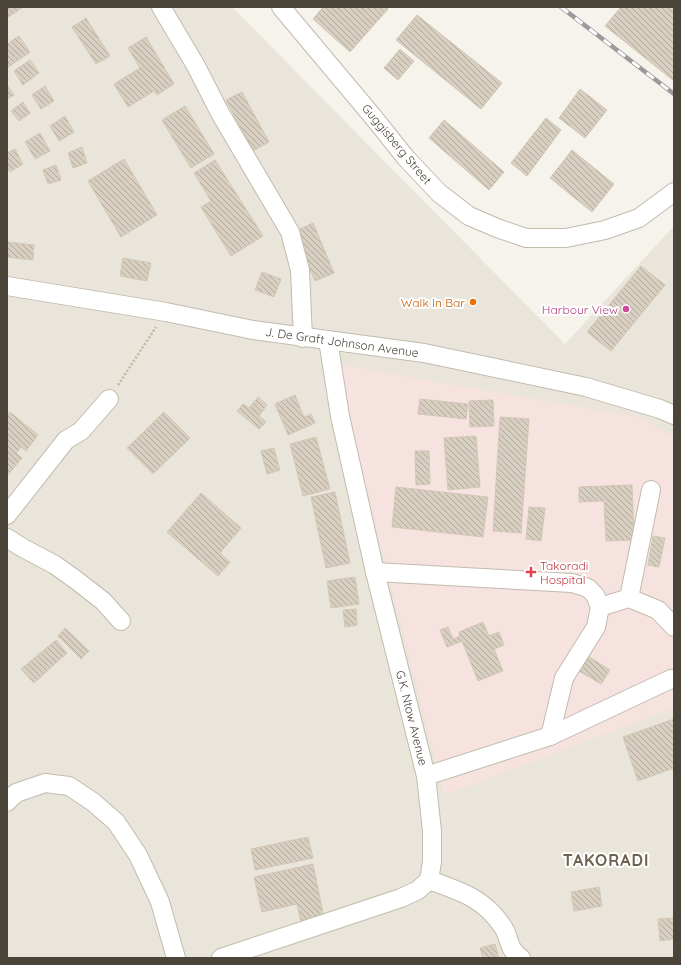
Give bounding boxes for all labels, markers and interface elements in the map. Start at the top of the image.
street label: Guggisberg Street [359,101,435,187]
place label: Walk In Bar [401,295,465,310]
marker: Walk In Bar [468,297,478,307]
place label: Harbour View [542,302,618,317]
marker: Harbour View [621,304,631,314]
street label: J. De Graft Johnson Avenue [264,324,420,360]
place label: Takoradi Hospital [540,558,588,587]
marker: Takoradi Hospital [525,566,537,578]
street label: G.K. Ntow Avenue [393,669,431,767]
district label: TAKORADI [563,850,649,870]

